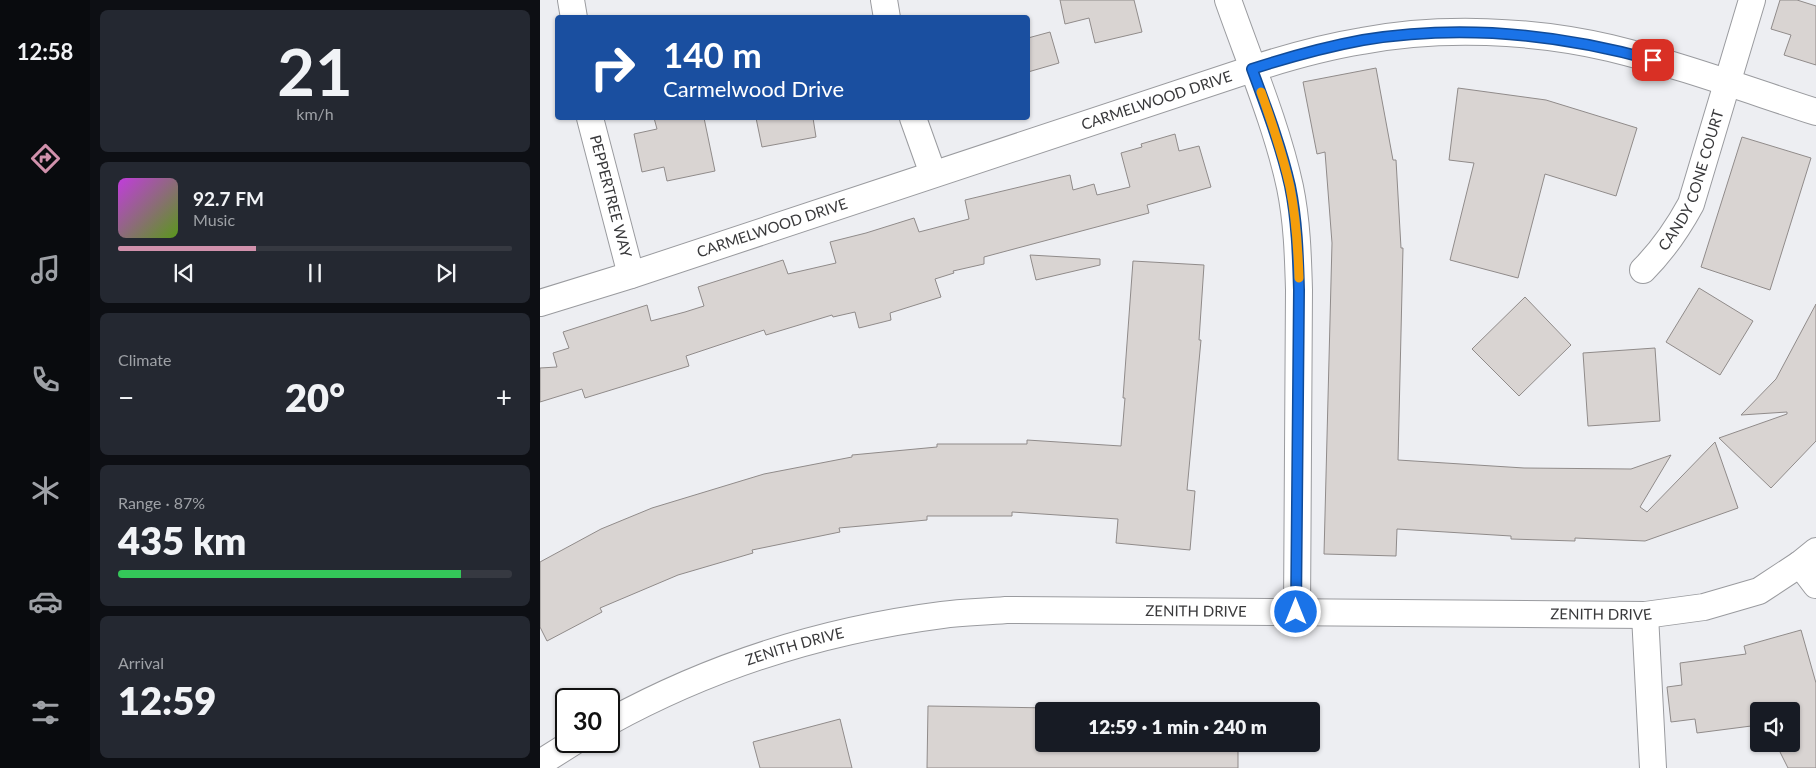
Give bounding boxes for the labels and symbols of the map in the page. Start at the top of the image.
pin [1632,39,1674,81]
street label: CARMELWOOD DRIVE [1079,66,1234,133]
street label: CANDY CONE COURT [1654,107,1727,254]
street label: PEPPERTREE WAY [587,133,636,260]
street label: CARMELWOOD DRIVE [694,194,849,261]
position arrow [1269,585,1321,637]
street label: ZENITH DRIVE [1145,601,1247,620]
street label: ZENITH DRIVE [1550,604,1653,623]
street label: ZENITH DRIVE [743,623,845,668]
speed limit sign: 30 [555,688,620,753]

